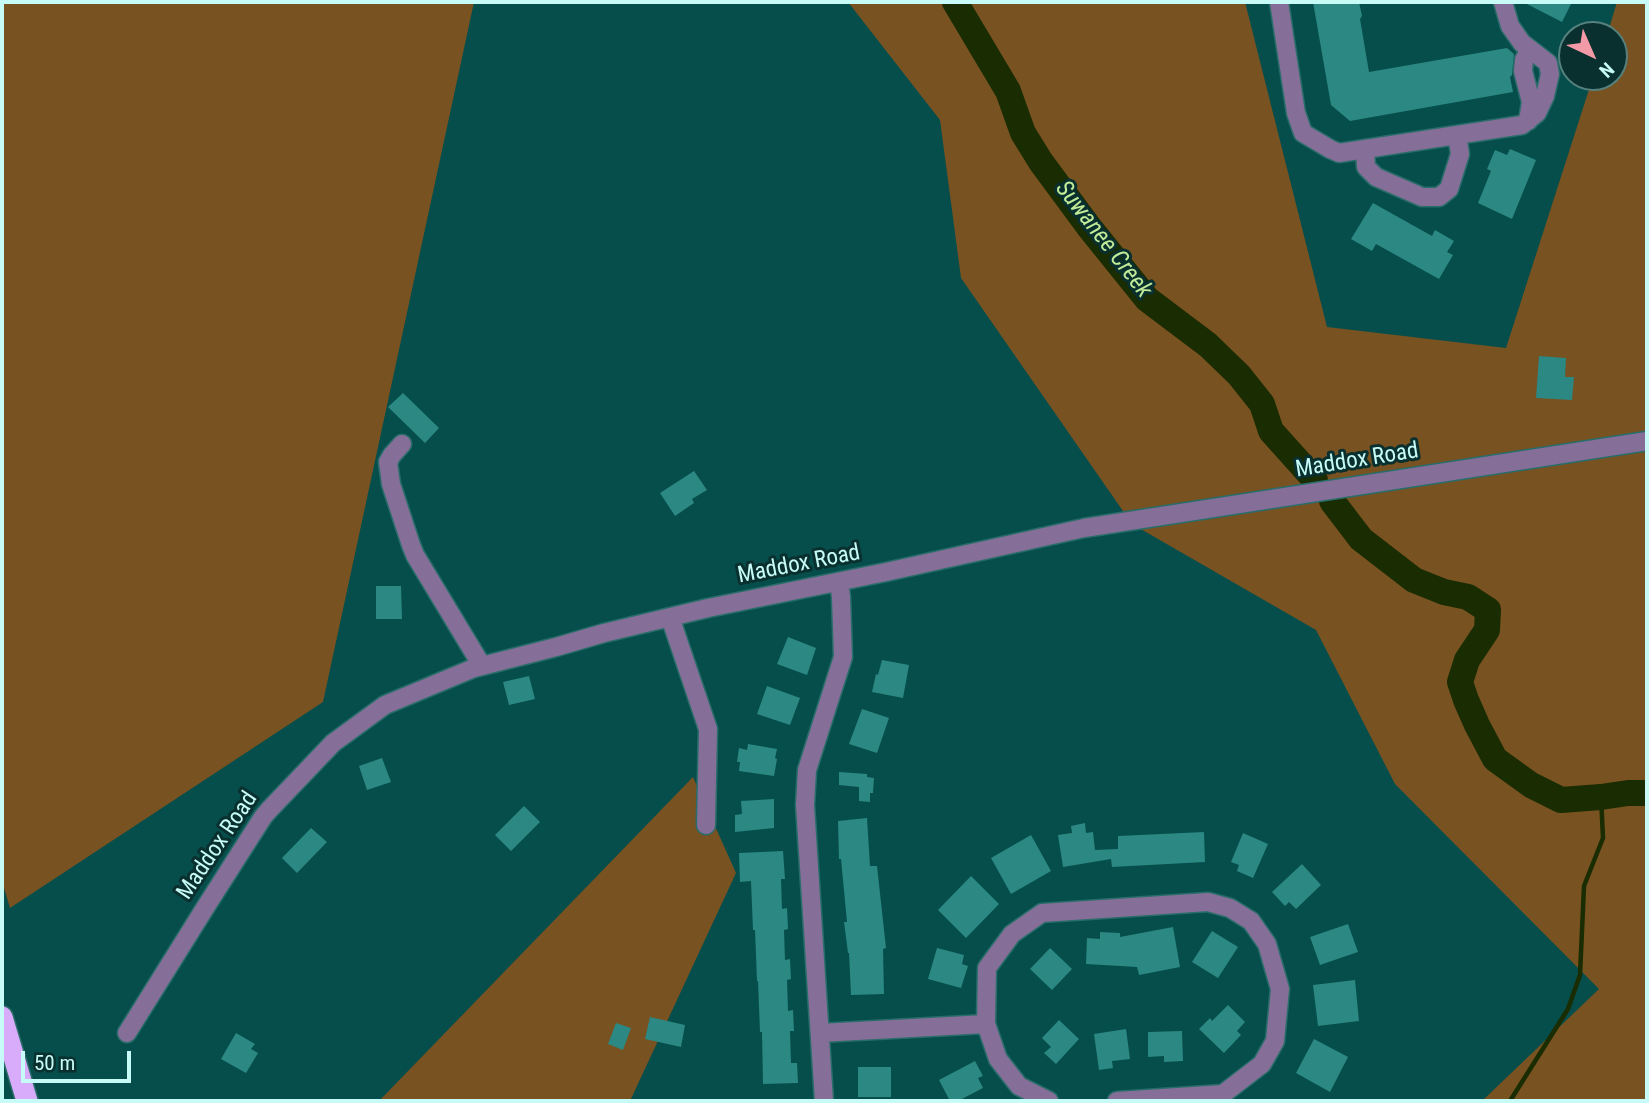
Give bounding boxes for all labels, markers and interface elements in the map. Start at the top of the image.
north arrow [1558,21,1628,91]
text: N [1594,58,1619,82]
water label: Suwanee Creek [1048,176,1158,304]
street label: Maddox Road [1294,438,1420,484]
street label: Maddox Road [735,540,863,590]
street label: Maddox Road [172,787,264,905]
scale bar [24,1036,135,1080]
text: 50 m [34,1051,75,1075]

